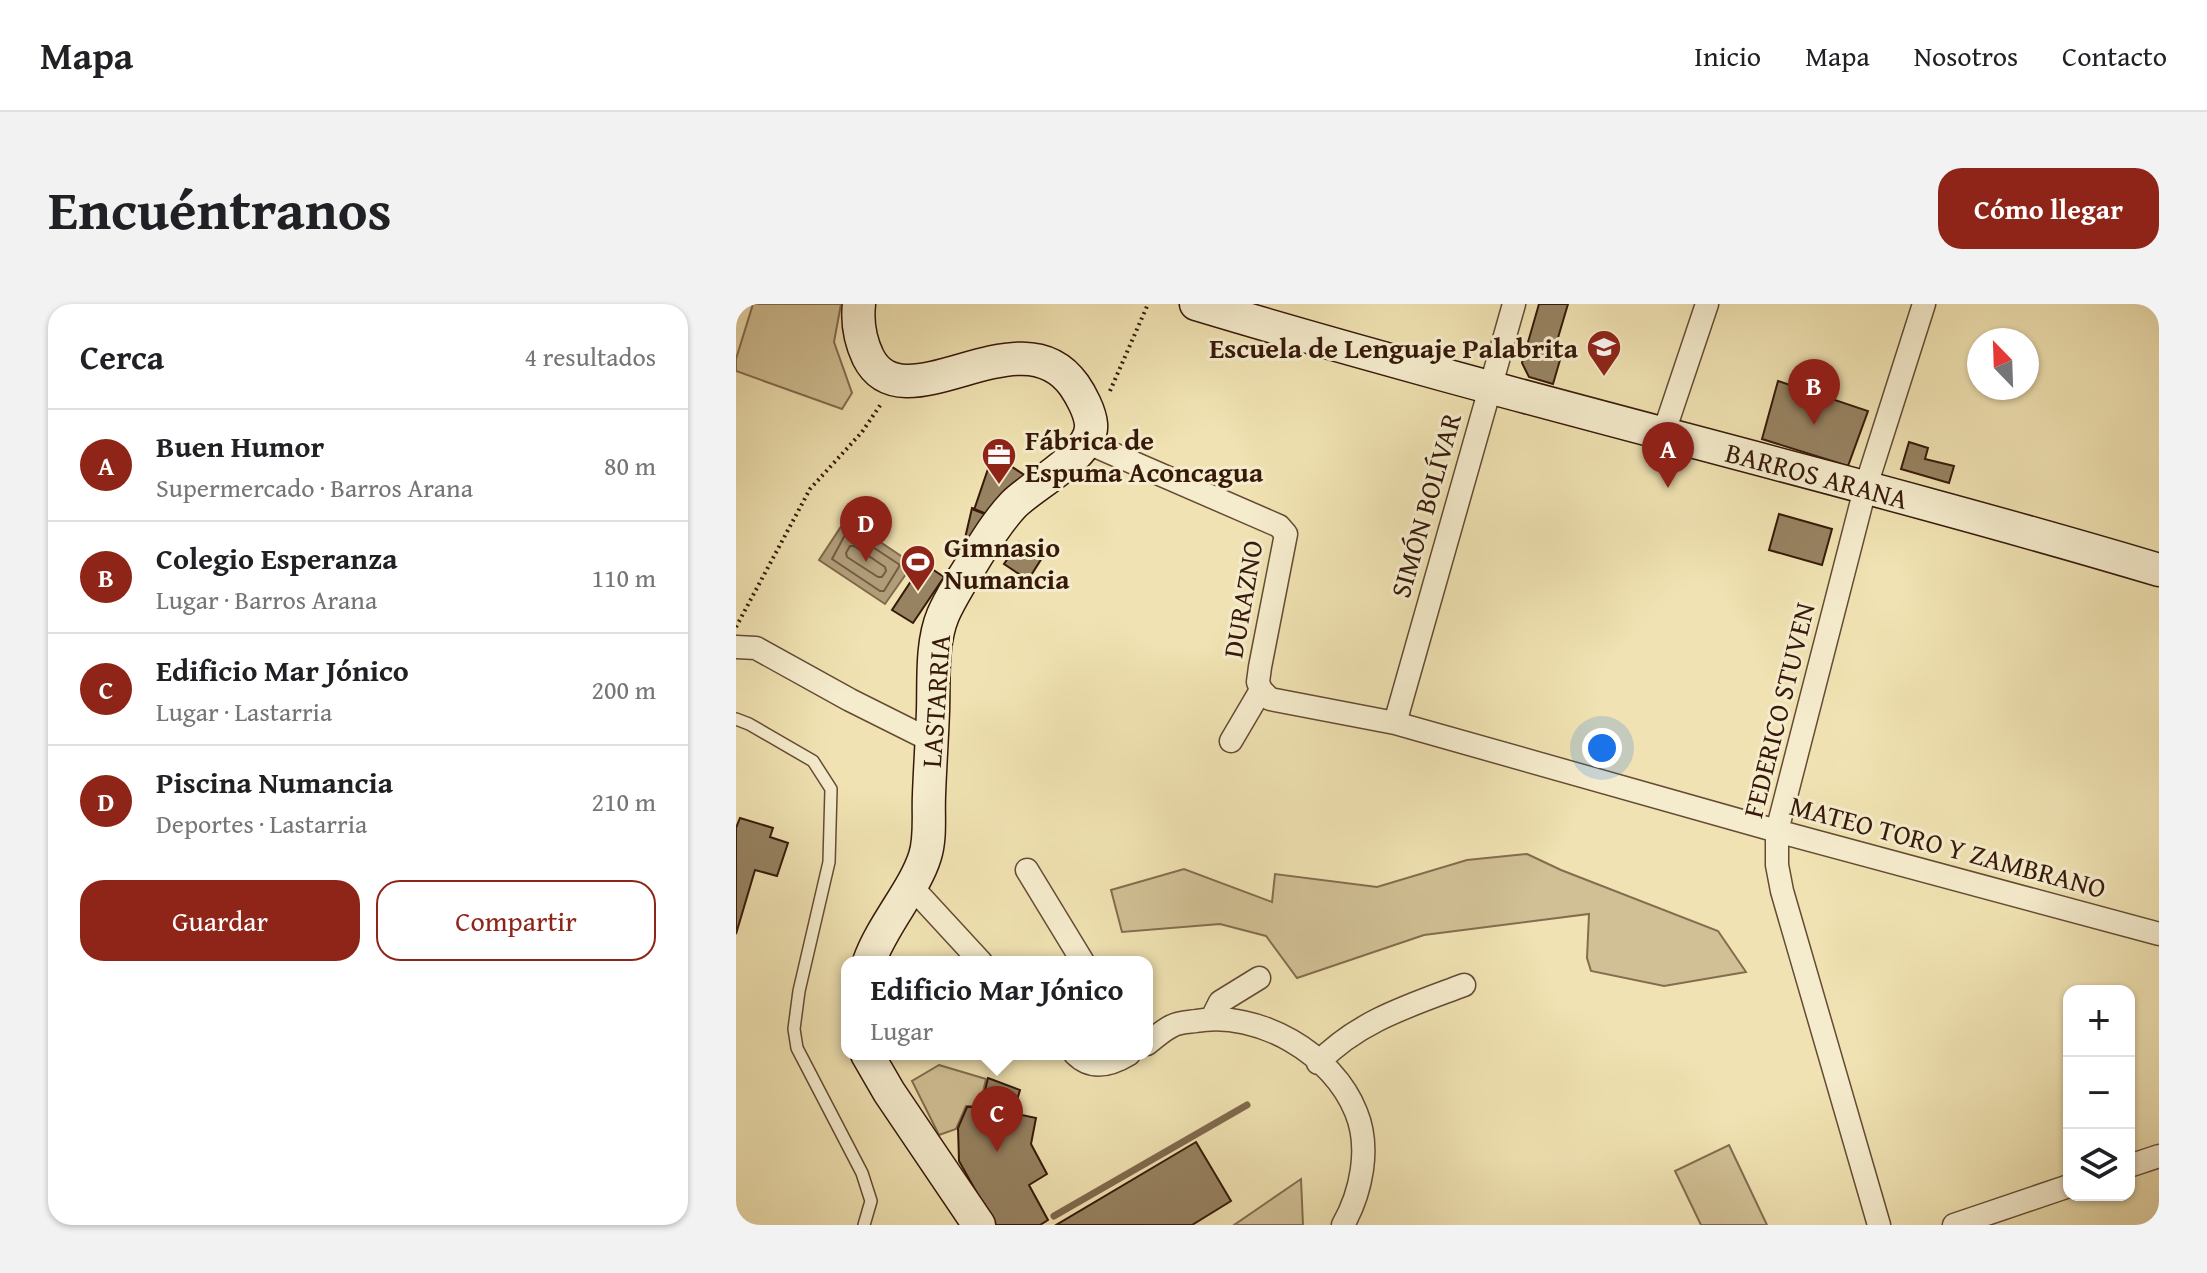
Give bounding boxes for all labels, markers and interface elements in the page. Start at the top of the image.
text: Mapa [40,27,133,83]
text: Inicio [1694,35,1761,76]
text: Mapa [1805,35,1870,76]
text: Nosotros [1914,35,2018,76]
text: Contacto [2062,35,2167,76]
text: Encuéntranos [48,167,392,250]
button: Cómo llegar [1938,168,2159,249]
place label: Escuela de Lenguaje Palabrita [1209,327,1579,368]
school or university icon: Escuela de Lenguaje Palabrita [1585,328,1623,378]
north arrow [1967,328,2039,400]
text: Cerca [80,332,164,381]
text: 4 resultados [525,337,656,376]
pin: B [1788,359,1840,425]
street label: SIMÓN BOLÍVAR [1379,407,1471,602]
place label: Fábrica de Espuma Aconcagua [1025,419,1264,492]
pin: A [1642,422,1694,488]
text: Buen Humor [156,424,324,468]
street label: BARROS ARANA [1721,431,1913,519]
office icon: Fábrica de Espuma Aconcagua [980,436,1018,486]
text: A [98,446,114,485]
text: 80 m [604,446,656,485]
text: Supermercado · Barros Arana [156,468,473,507]
pin: D [840,496,892,562]
place label: Gimnasio Numancia [944,526,1070,599]
text: Colegio Esperanza [156,536,398,580]
street label: DURAZNO [1212,537,1272,661]
sports icon: Gimnasio Numancia [899,543,937,593]
text: B [98,558,114,597]
text: 110 m [591,558,656,597]
text: Lugar · Barros Arana [156,580,377,619]
street label: FEDERICO STUVEN [1731,598,1825,822]
street label: LASTARRIA [910,633,960,769]
text: Edificio Mar Jónico [156,648,409,692]
text: C [99,670,113,709]
text: 200 m [591,670,656,709]
text: Lugar · Lastarria [156,692,332,731]
your location [1582,728,1622,768]
text: Piscina Numancia [156,760,393,804]
text: D [98,782,114,821]
text: 210 m [591,782,656,821]
street label: MATEO TORO Y ZAMBRANO [1785,784,2111,908]
text: Deportes · Lastarria [156,804,367,843]
button: Guardar [80,880,360,961]
button: Compartir [376,880,656,961]
popup [841,956,1153,1060]
text: Edificio Mar Jónico [871,967,1123,1011]
map controls [2063,985,2135,1201]
button: + [2063,985,2135,1057]
text: Lugar [871,1011,933,1050]
button: − [2063,1057,2135,1129]
pin: C [971,1086,1023,1152]
button: layers [2063,1129,2135,1201]

